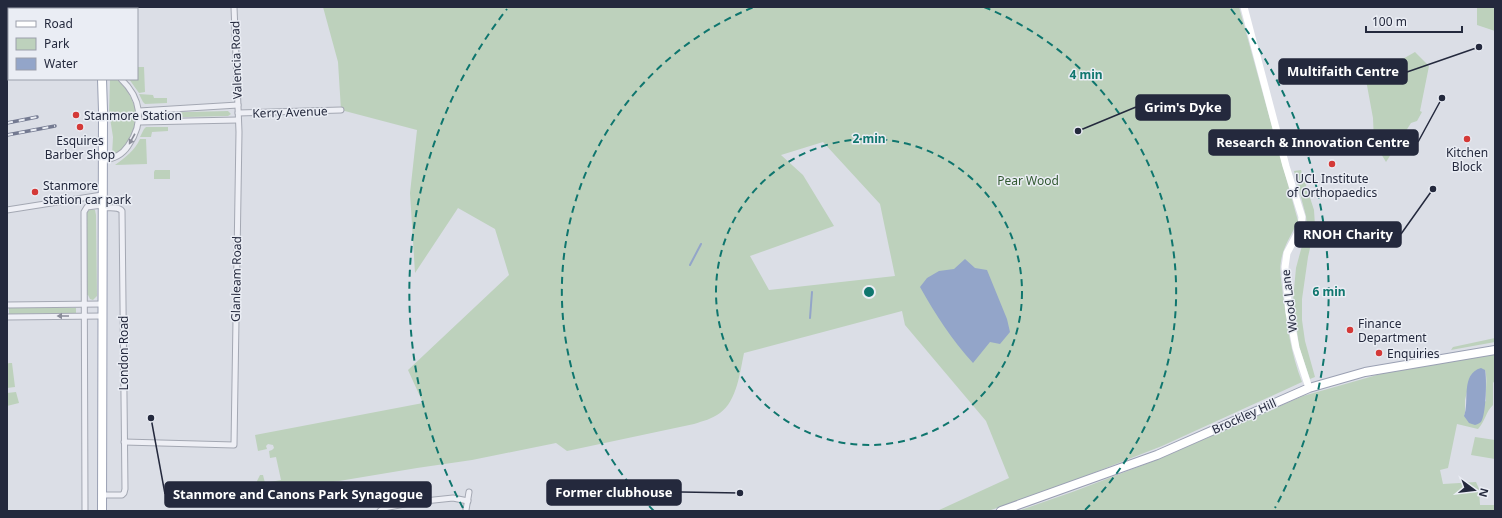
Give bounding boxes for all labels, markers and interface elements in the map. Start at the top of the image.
legend [8,8,138,80]
scale bar [1366,8,1462,34]
text: 100 m [1372,13,1407,30]
text: Road [44,15,73,32]
street label: Valencia Road [226,20,246,100]
text: Park [44,35,70,52]
text: Water [44,55,78,72]
callout: Multifaith Centre [1279,59,1407,84]
text: Multifaith Centre [1287,62,1399,80]
text: 4 min [1069,66,1103,83]
callout: Grim's Dyke [1136,95,1230,120]
text: Grim's Dyke [1144,98,1222,116]
street label: Kerry Avenue [252,102,328,122]
place label: Stanmore Station [84,107,182,124]
marker: Stanmore Station [71,110,81,120]
marker: Esquires Barber Shop [75,122,85,132]
text: 2 min [852,130,886,147]
callout: Research & Innovation Centre [1209,130,1418,155]
place label: Esquires Barber Shop [45,132,115,163]
one-way arrow [129,133,135,145]
text: Research & Innovation Centre [1216,133,1410,151]
marker: Kitchen Block [1462,134,1472,144]
place label: Kitchen Block [1446,144,1488,175]
marker: UCL Institute of Orthopaedics [1327,159,1337,169]
place label: UCL Institute of Orthopaedics [1287,170,1378,201]
park label: Pear Wood [997,172,1059,189]
place label: Stanmore station car park [43,177,132,208]
marker: Stanmore station car park [30,187,40,197]
callout: RNOH Charity [1295,222,1401,247]
text: RNOH Charity [1303,225,1394,243]
street label: Glanleam Road [227,236,245,322]
street label: Wood Lane [1277,268,1301,333]
text: 6 min [1312,283,1346,300]
centre of rings [862,285,876,299]
one-way arrow [57,313,69,320]
place label: Finance Department [1358,315,1427,346]
street label: London Road [115,316,132,390]
marker: Finance Department [1345,325,1355,335]
place label: Enquiries [1387,345,1440,362]
marker: Enquiries [1374,348,1384,358]
street label: Brockley Hill [1209,394,1279,438]
north arrow [1454,470,1494,510]
callout: Former clubhouse [547,480,681,505]
callout: Stanmore and Canons Park Synagogue [165,482,431,507]
text: Former clubhouse [555,483,673,501]
text: Stanmore and Canons Park Synagogue [173,485,423,503]
text: N [1476,486,1493,499]

